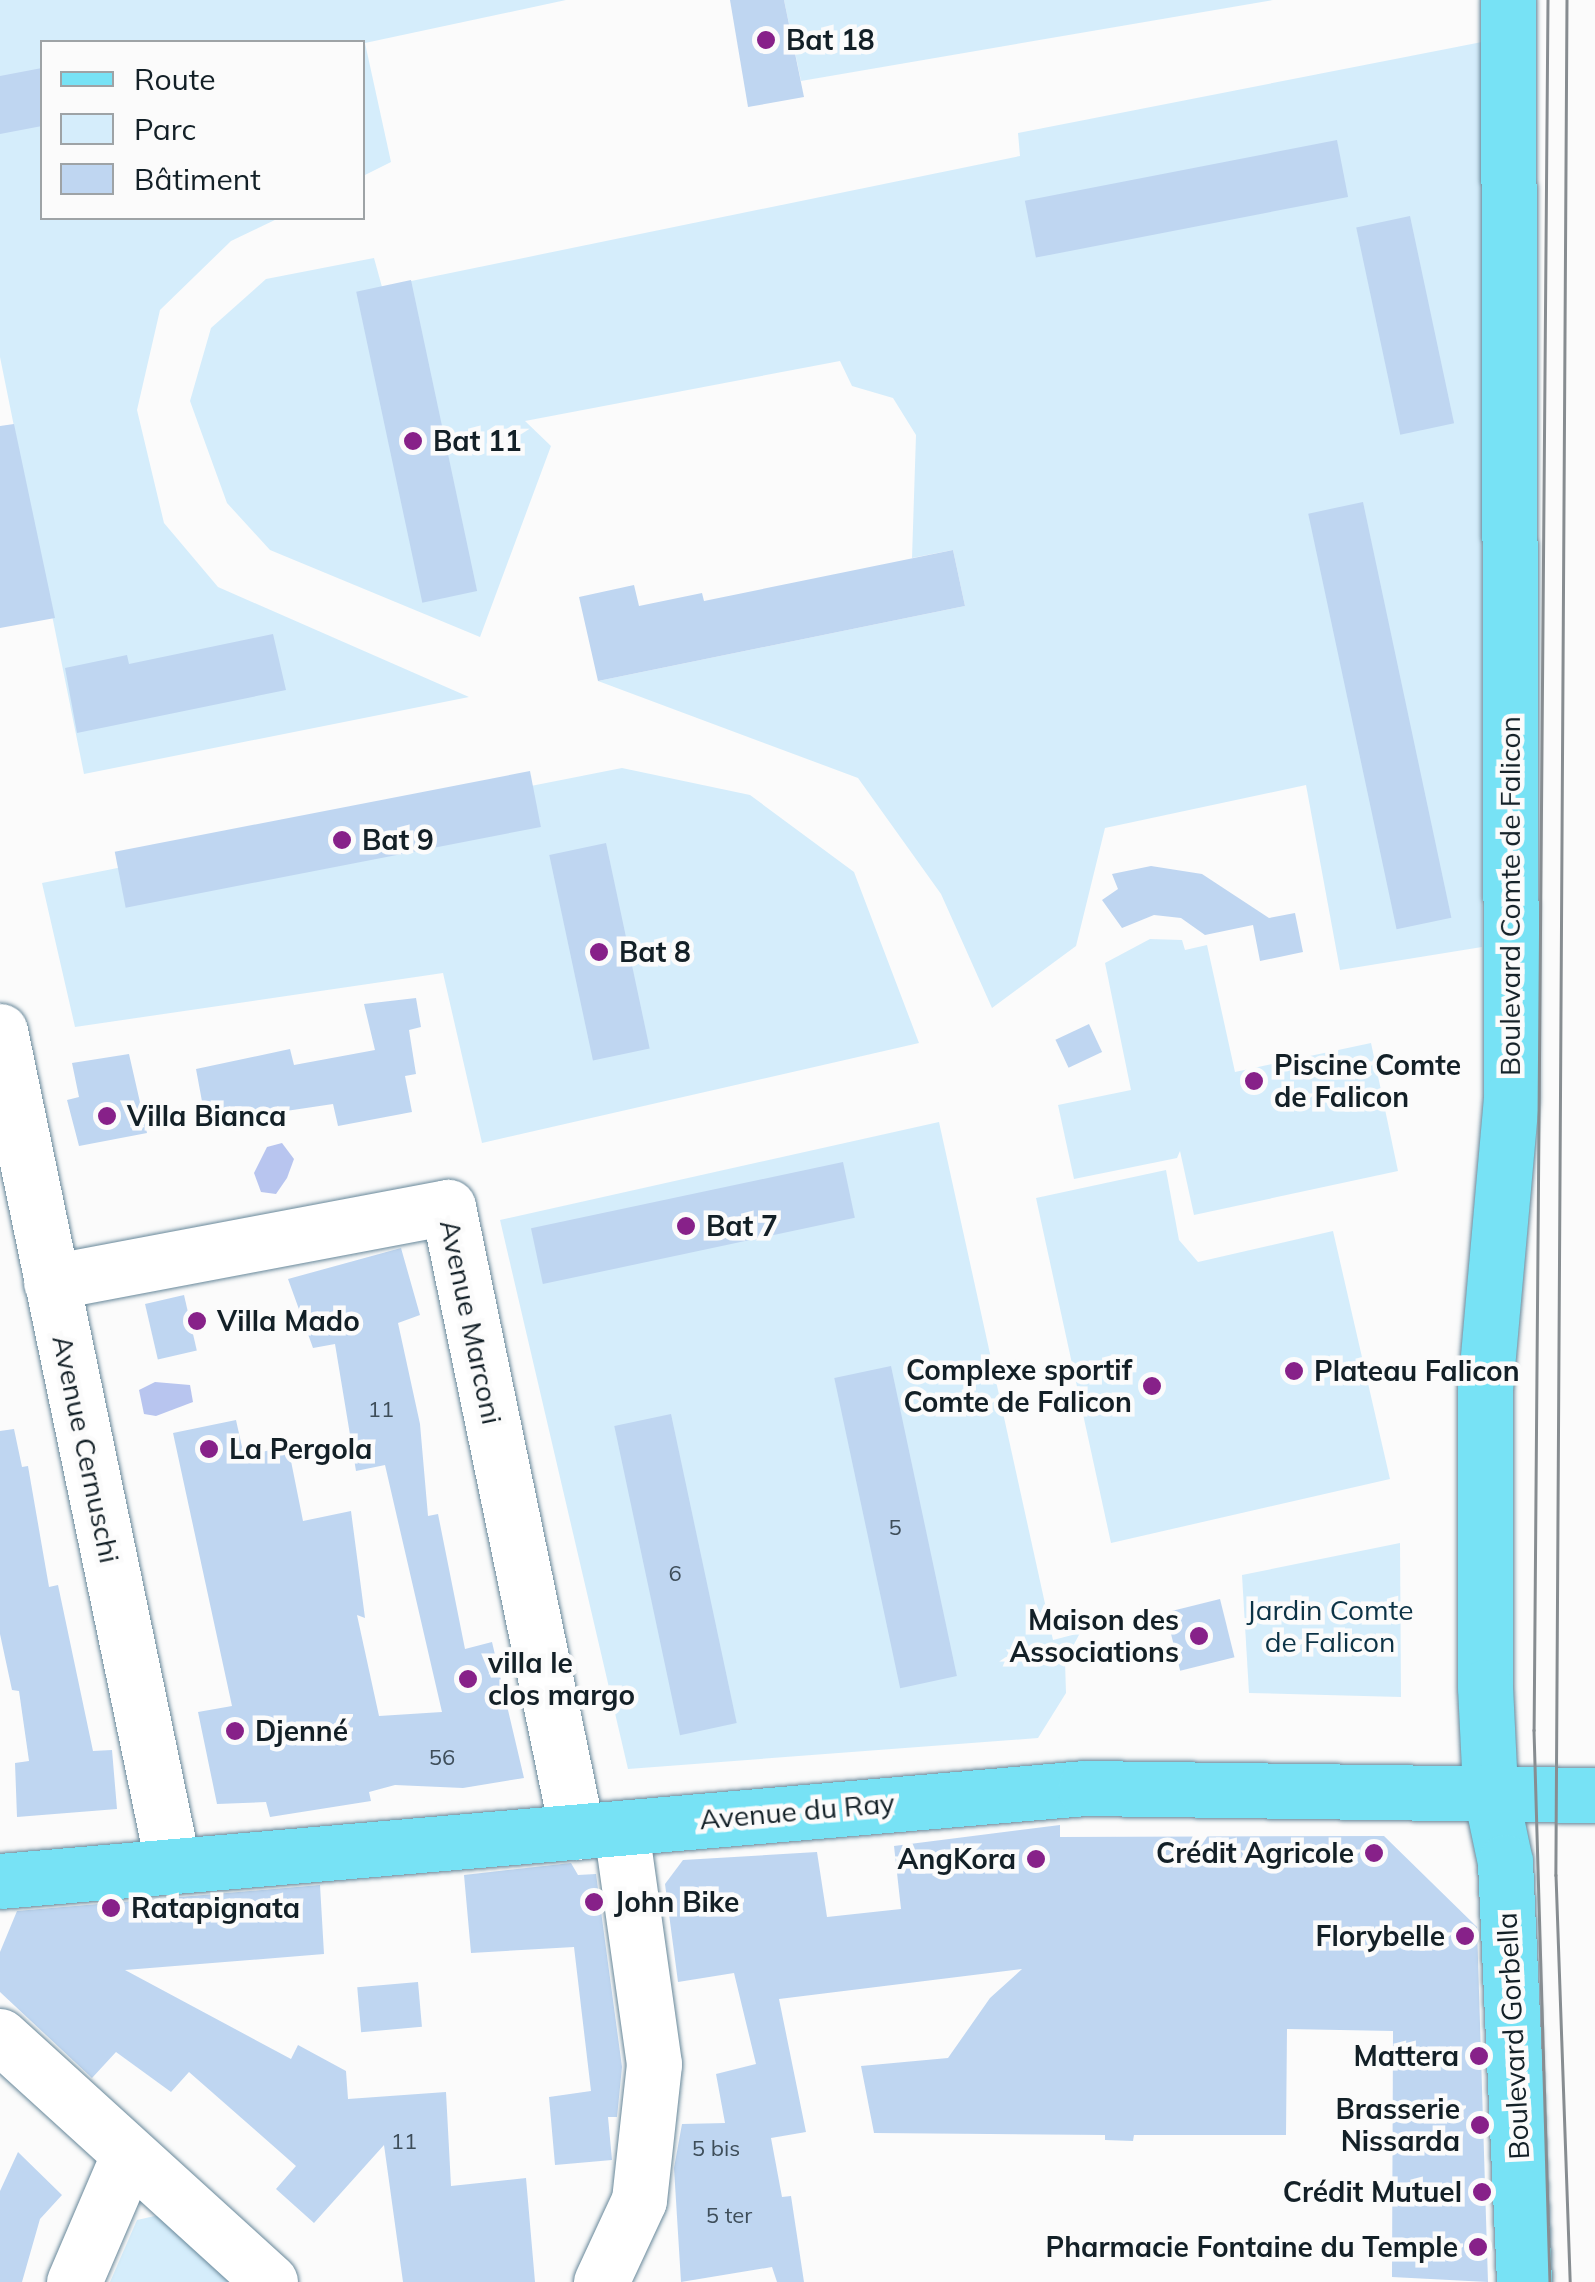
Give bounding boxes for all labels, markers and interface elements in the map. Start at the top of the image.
place label: Bat 18 [786,23,875,57]
marker: Bat 18 [755,29,777,51]
legend [40,40,365,220]
text: Route [134,60,216,98]
text: Parc [134,110,196,148]
text: Bâtiment [134,160,261,198]
place label: Bat 11 [433,424,522,458]
marker: Bat 11 [402,430,424,452]
street label: Boulevard Comte de Falicon [1493,716,1527,1076]
place label: Bat 9 [362,823,434,857]
marker: Bat 9 [331,829,353,851]
place label: Bat 8 [619,935,691,969]
marker: Bat 8 [588,941,610,963]
place label: Piscine Comte de Falicon [1274,1048,1461,1114]
marker: Piscine Comte de Falicon [1243,1070,1265,1092]
place label: Villa Bianca [127,1099,286,1133]
marker: Villa Bianca [96,1105,118,1127]
place label: Bat 7 [706,1209,778,1243]
marker: Bat 7 [675,1215,697,1237]
street label: Avenue Marconi [433,1217,509,1427]
place label: Villa Mado [217,1304,360,1338]
marker: Villa Mado [186,1310,208,1332]
street label: Avenue Cernuschi [45,1332,127,1566]
place label: Complexe sportif Comte de Falicon [903,1353,1132,1419]
place label: Plateau Falicon [1314,1354,1520,1388]
marker: Plateau Falicon [1283,1360,1305,1382]
marker: Complexe sportif Comte de Falicon [1141,1375,1163,1397]
house number: 11 [368,1397,394,1423]
place label: La Pergola [229,1432,372,1466]
marker: La Pergola [198,1438,220,1460]
house number: 5 [888,1515,902,1541]
house number: 6 [668,1561,682,1587]
park label: Jardin Comte de Falicon [1247,1593,1413,1659]
place label: Maison des Associations [1009,1603,1179,1669]
marker: Maison des Associations [1188,1625,1210,1647]
place label: villa le clos margo [488,1646,635,1712]
marker: villa le clos margo [457,1668,479,1690]
place label: Djenné [255,1714,348,1748]
marker: Djenné [224,1720,246,1742]
house number: 56 [429,1745,455,1771]
street label: Avenue du Ray [698,1786,896,1836]
place label: Crédit Agricole [1156,1836,1354,1870]
place label: AngKora [898,1842,1016,1876]
marker: Crédit Agricole [1363,1842,1385,1864]
marker: AngKora [1025,1848,1047,1870]
place label: John Bike [614,1885,739,1919]
place label: Ratapignata [131,1891,300,1925]
marker: John Bike [583,1891,605,1913]
marker: Ratapignata [100,1897,122,1919]
street label: Boulevard Gorbella [1490,1912,1536,2160]
place label: Florybelle [1315,1919,1445,1953]
marker: Florybelle [1454,1925,1476,1947]
place label: Mattera [1353,2039,1459,2073]
marker: Mattera [1468,2045,1490,2067]
place label: Brasserie Nissarda [1335,2092,1460,2158]
marker: Brasserie Nissarda [1469,2114,1491,2136]
house number: 11 [391,2129,417,2155]
house number: 5 bis [692,2136,740,2162]
place label: Crédit Mutuel [1283,2175,1462,2209]
marker: Crédit Mutuel [1471,2181,1493,2203]
house number: 5 ter [706,2203,752,2229]
place label: Pharmacie Fontaine du Temple [1046,2230,1458,2264]
marker: Pharmacie Fontaine du Temple [1467,2236,1489,2258]

